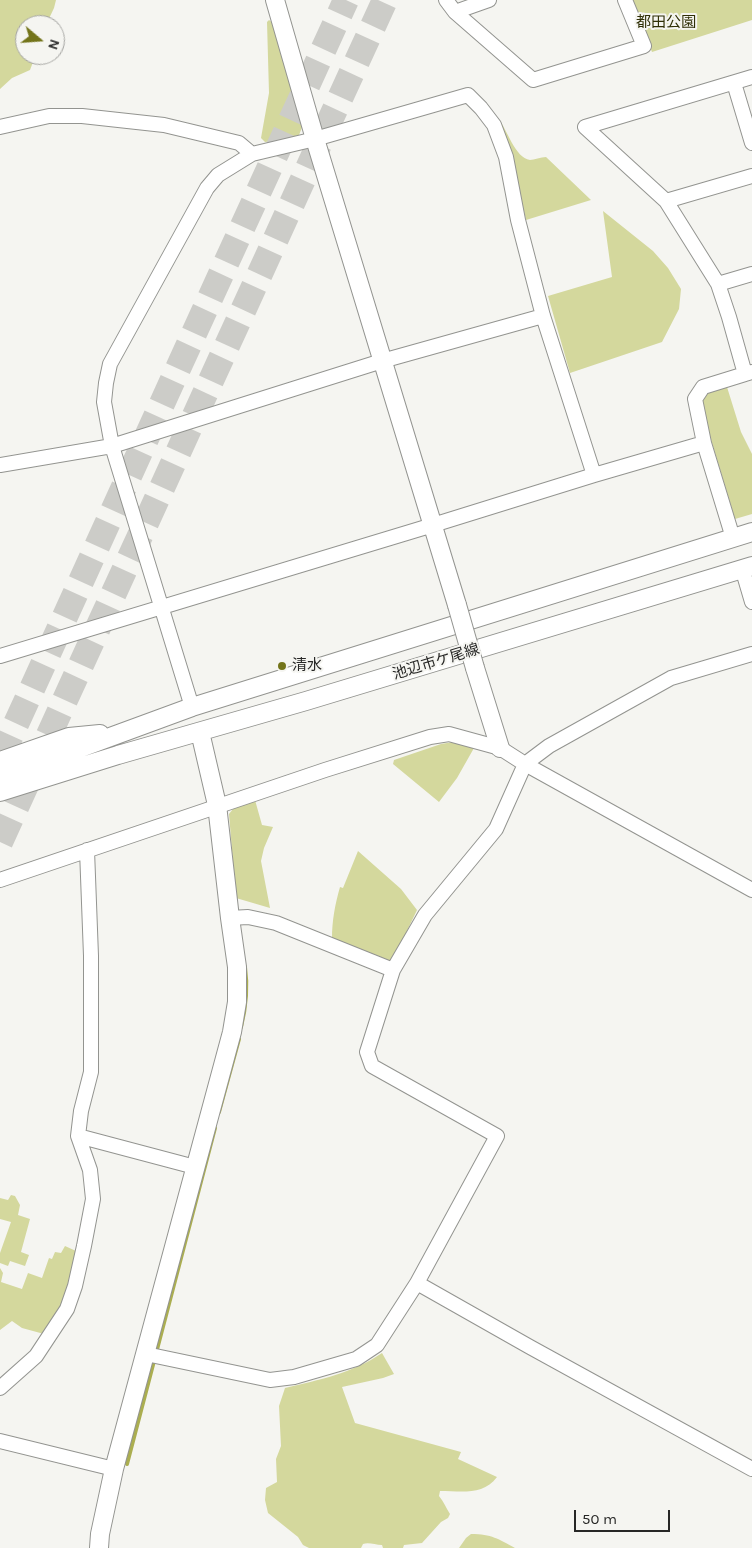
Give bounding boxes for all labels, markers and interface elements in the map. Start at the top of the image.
park label: 都田公園 [636,14,696,32]
north arrow [15,15,65,65]
text: N [44,37,63,52]
street label: 池辺市ケ尾線 [390,640,482,684]
place label: 清水 [292,657,322,675]
marker: 清水 [276,660,288,672]
scale bar [577,1500,673,1532]
text: 50 m [582,1510,617,1528]

